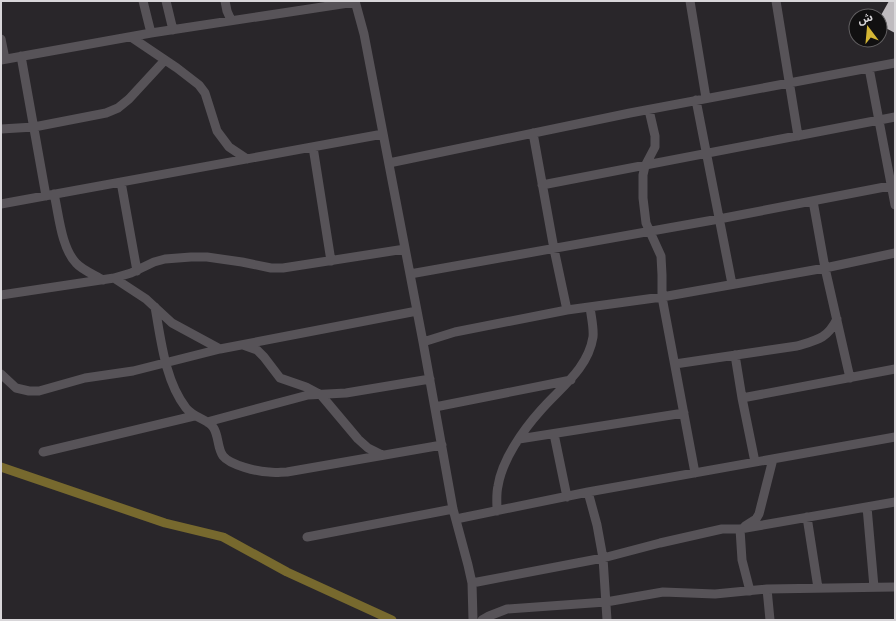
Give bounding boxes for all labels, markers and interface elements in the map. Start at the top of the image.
north arrow [848,8,888,48]
text: ش [856,10,874,27]

